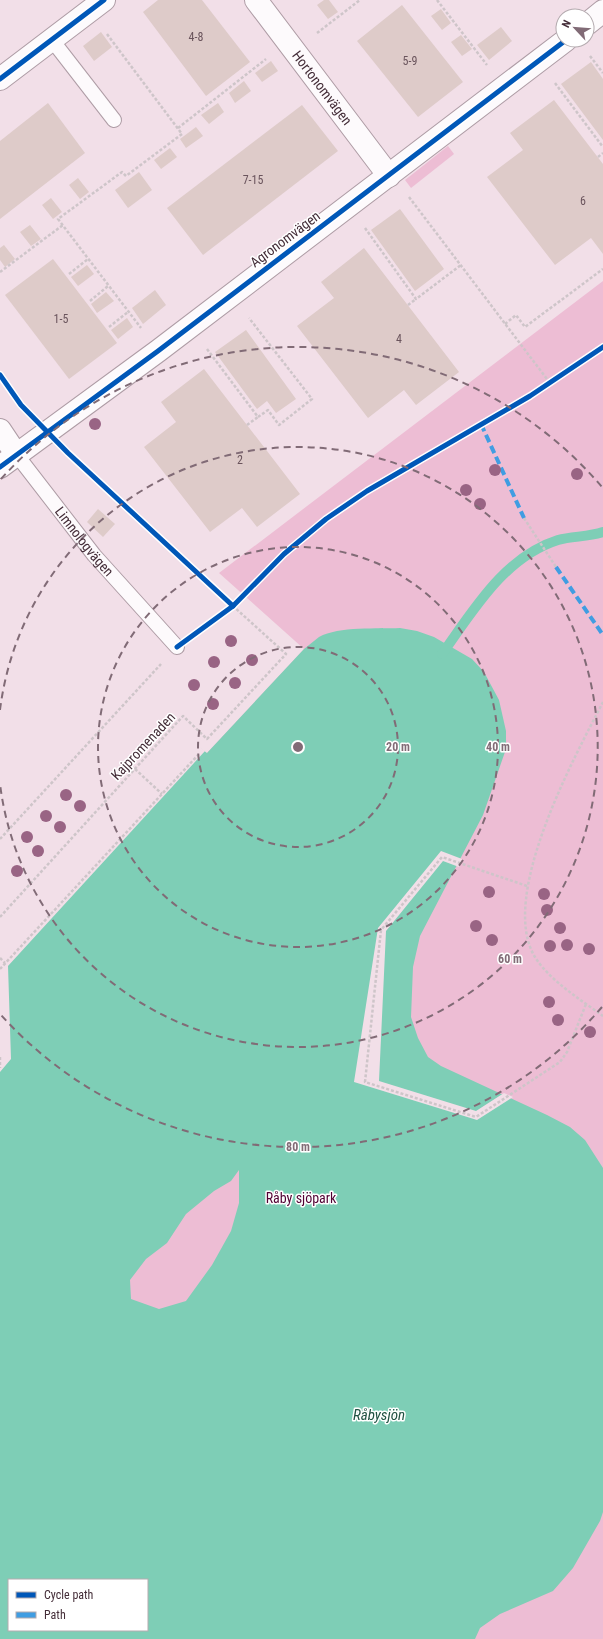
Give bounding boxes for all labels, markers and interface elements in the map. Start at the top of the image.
north arrow [555,8,595,48]
text: N [559,18,574,30]
house number: 4-8 [189,30,203,44]
street label: Hortonomvägen [289,48,355,128]
house number: 5-9 [403,54,417,68]
house number: 7-15 [243,173,263,187]
house number: 6 [580,194,586,208]
street label: Agronomvägen [247,208,323,270]
house number: 1-5 [54,312,68,326]
house number: 4 [396,332,402,346]
house number: 2 [237,453,243,467]
street label: Limnologvägen [52,504,117,579]
street label: Kajpromenaden [108,709,178,783]
centre of rings [291,740,305,754]
text: 20 m [386,740,410,754]
text: 40 m [486,740,510,754]
text: 60 m [498,952,522,966]
text: 80 m [286,1140,310,1154]
park label: Råby sjöpark [266,1190,337,1206]
water label: Råbysjön [353,1406,405,1424]
legend [8,1579,148,1631]
text: Cycle path [44,1588,94,1602]
text: Path [44,1608,66,1622]

